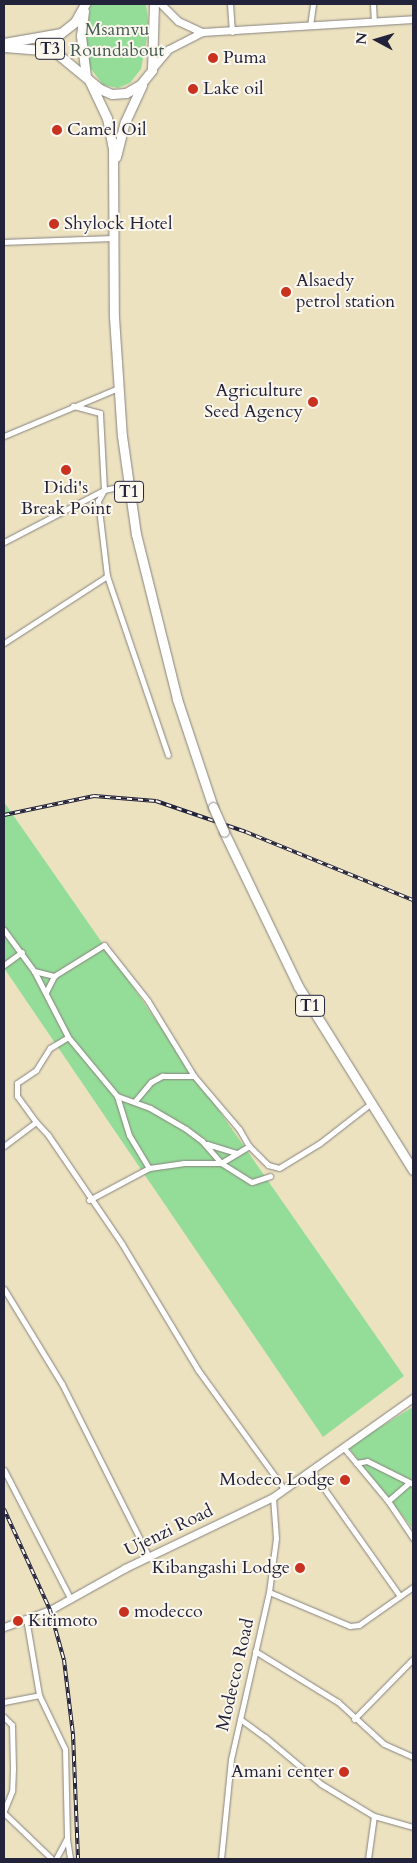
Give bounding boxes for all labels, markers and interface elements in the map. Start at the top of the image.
north arrow [352,15,402,65]
park label: Msamvu Roundabout [70,20,164,62]
text: N [352,31,372,45]
road number: T3 [35,36,65,62]
place label: Puma [223,47,267,69]
marker: Puma [207,52,219,64]
place label: Lake oil [203,78,264,100]
marker: Lake oil [187,83,199,95]
place label: Camel Oil [67,119,147,141]
marker: Camel Oil [51,124,63,136]
place label: Shylock Hotel [64,213,173,235]
marker: Shylock Hotel [48,218,60,230]
place label: Alsaedy petrol station [296,271,395,314]
marker: Alsaedy petrol station [280,286,292,298]
place label: Agriculture Seed Agency [204,381,303,424]
marker: Agriculture Seed Agency [307,396,319,408]
marker: Didi's Break Point [60,464,72,476]
place label: Didi's Break Point [21,478,111,520]
road number: T1 [114,478,144,506]
road number: T1 [295,992,325,1019]
place label: Modeco Lodge [219,1469,335,1491]
marker: Modeco Lodge [339,1474,351,1486]
street label: Ujenzi Road [121,1500,217,1562]
place label: Kibangashi Lodge [152,1557,290,1579]
marker: Kibangashi Lodge [294,1562,306,1574]
place label: modecco [134,1601,203,1623]
marker: modecco [118,1606,130,1618]
place label: Kitimoto [28,1610,98,1632]
marker: Kitimoto [12,1615,24,1627]
street label: Modecco Road [213,1617,259,1733]
place label: Amani center [231,1761,334,1783]
marker: Amani center [338,1766,350,1778]

